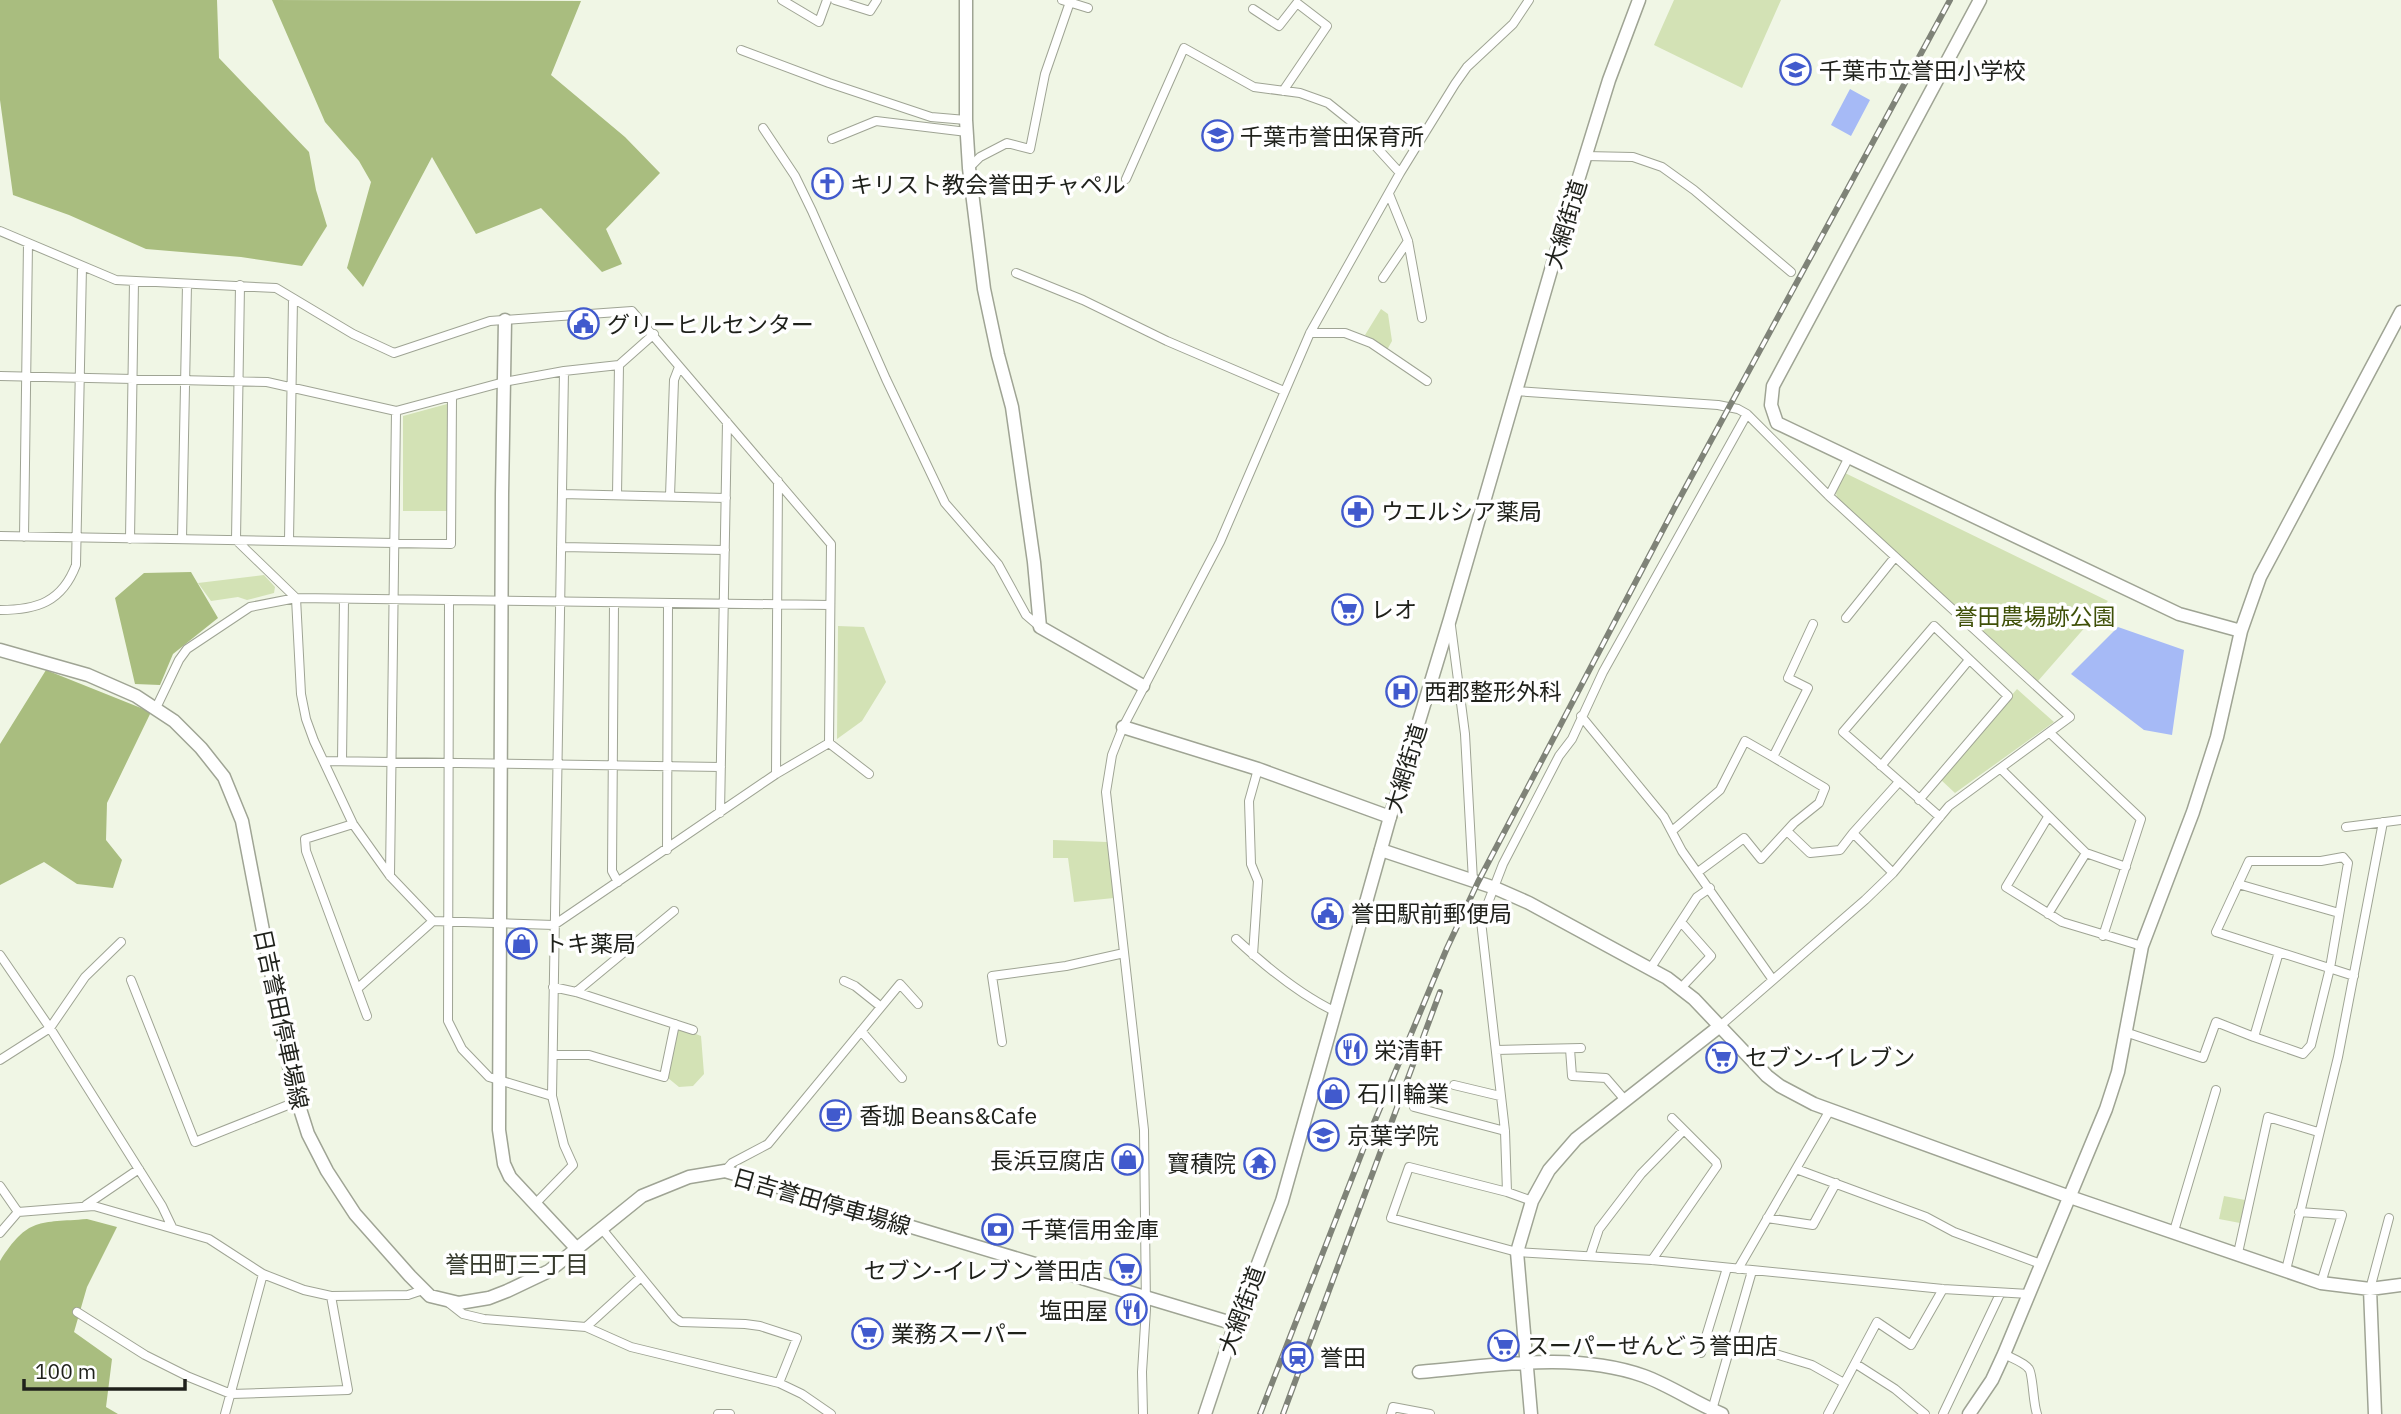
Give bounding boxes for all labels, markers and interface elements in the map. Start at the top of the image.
school or university icon: 千葉市立誉田小学校 [1779,53,1813,87]
place label: 千葉市立誉田小学校 [1819,55,2026,85]
school or university icon: 千葉市誉田保育所 [1200,119,1234,153]
place label: 千葉市誉田保育所 [1240,121,1424,151]
church icon: キリスト教会誉田チャペル [810,167,844,201]
place label: キリスト教会誉田チャペル [850,169,1126,199]
street label: 大網街道 [1537,176,1593,272]
public building icon: グリーヒルセンター [567,307,601,341]
place label: グリーヒルセンター [607,309,814,339]
pharmacy icon: ウエルシア薬局 [1341,494,1375,528]
place label: ウエルシア薬局 [1381,496,1542,526]
supermarket icon: レオ [1331,592,1365,626]
place label: レオ [1371,594,1417,624]
park label: 誉田農場跡公園 [1955,601,2116,631]
hospital icon: 西郡整形外科 [1384,674,1418,708]
place label: 西郡整形外科 [1424,676,1562,706]
street label: 大網街道 [1377,720,1433,816]
public building icon: 誉田駅前郵便局 [1311,896,1345,930]
place label: 誉田駅前郵便局 [1351,898,1512,928]
street label: 日吉誉田停車場線 [248,926,316,1112]
shop icon: トキ薬局 [504,926,538,960]
place label: トキ薬局 [544,928,636,958]
restaurant icon: 栄清軒 [1334,1033,1368,1067]
place label: 栄清軒 [1374,1035,1443,1065]
supermarket icon: セブン-イレブン [1705,1040,1739,1074]
place label: セブン-イレブン [1745,1042,1915,1072]
shop icon: 石川輪業 [1317,1076,1351,1110]
place label: 石川輪業 [1357,1078,1449,1108]
cafe icon: 香珈 Beans&Cafe [819,1098,853,1132]
place label: 香珈 Beans&Cafe [859,1100,1037,1130]
school or university icon: 京葉学院 [1307,1118,1341,1152]
place label: 京葉学院 [1347,1120,1439,1150]
shop icon: 長浜豆腐店 [1111,1143,1145,1177]
place label: 長浜豆腐店 [990,1145,1105,1175]
temple icon: 寶積院 [1242,1146,1276,1180]
place label: 寶積院 [1167,1148,1236,1178]
street label: 日吉誉田停車場線 [729,1161,915,1241]
bank icon: 千葉信用金庫 [981,1212,1015,1246]
place label: 千葉信用金庫 [1021,1214,1159,1244]
district label: 誉田町三丁目 [445,1248,589,1280]
supermarket icon: セブン-イレブン誉田店 [1109,1253,1143,1287]
place label: セブン-イレブン誉田店 [864,1255,1103,1285]
street label: 大網街道 [1211,1262,1271,1358]
restaurant icon: 塩田屋 [1114,1293,1148,1327]
place label: 塩田屋 [1039,1295,1108,1325]
supermarket icon: 業務スーパー [851,1316,885,1350]
place label: 業務スーパー [891,1318,1029,1348]
supermarket icon: スーパーせんどう誉田店 [1486,1328,1520,1362]
place label: スーパーせんどう誉田店 [1526,1330,1778,1360]
station icon: 誉田 [1280,1340,1314,1374]
place label: 誉田 [1320,1342,1366,1372]
scale bar [24,1348,186,1392]
text: 100 m [35,1357,96,1385]

